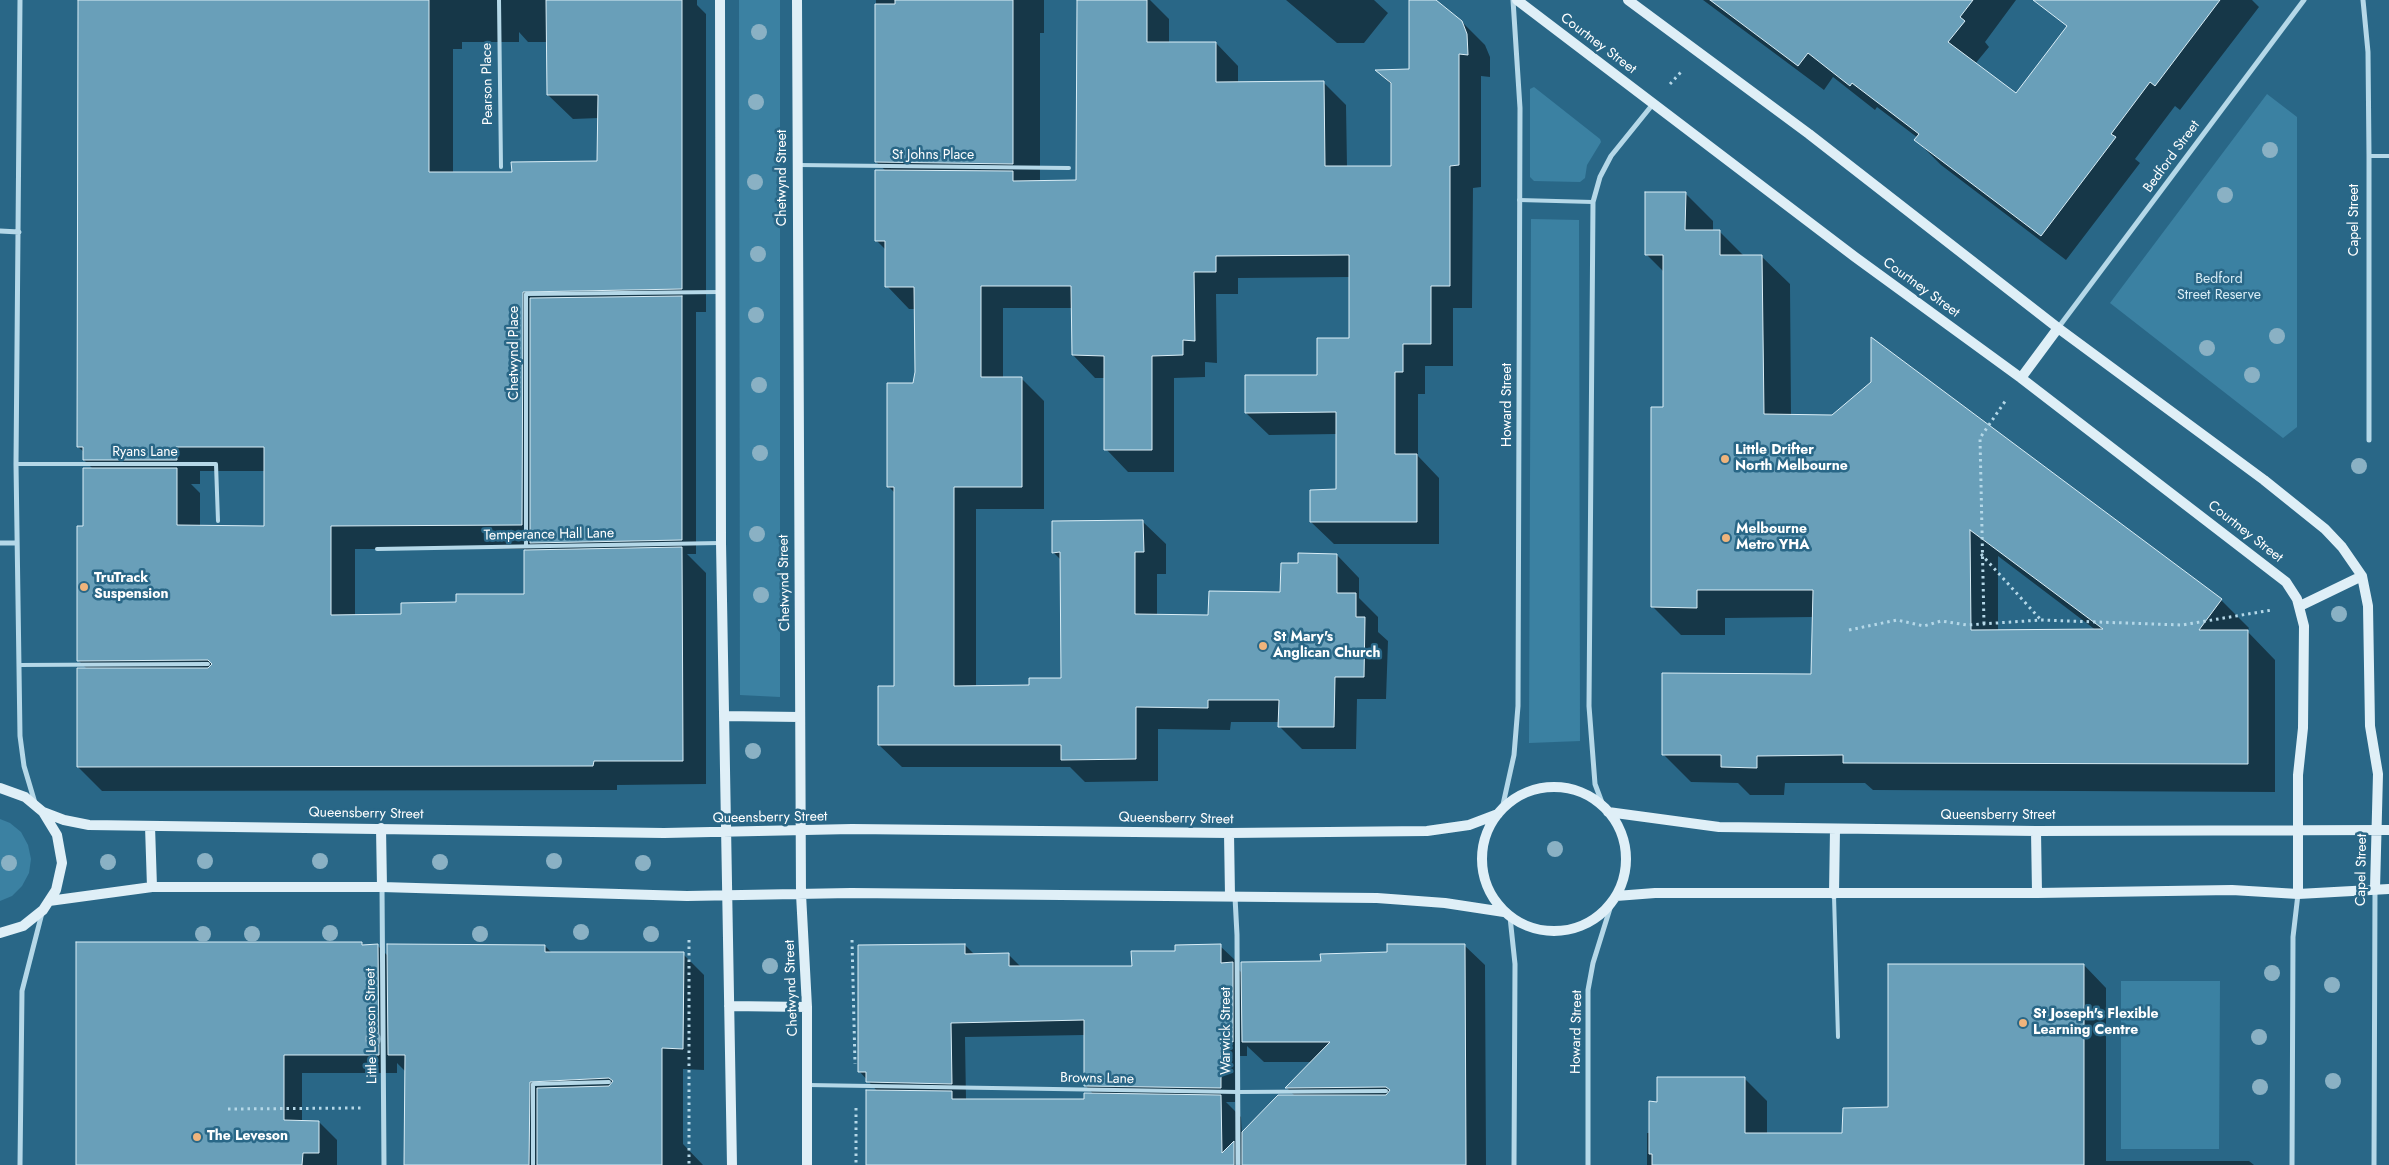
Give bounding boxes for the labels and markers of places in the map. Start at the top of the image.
place label: Little Drifter North Melbourne [1735,443,1848,476]
marker: Little Drifter North Melbourne [1719,453,1731,465]
place label: Melbourne Metro YHA [1736,522,1809,554]
marker: Melbourne Metro YHA [1720,532,1732,544]
place label: TruTrack Suspension [94,571,168,604]
marker: TruTrack Suspension [78,581,90,593]
place label: St Mary's Anglican Church [1273,630,1380,662]
marker: St Mary's Anglican Church [1257,640,1269,652]
place label: St Joseph's Flexible Learning Centre [2033,1007,2158,1040]
marker: St Joseph's Flexible Learning Centre [2017,1017,2029,1029]
place label: The Leveson [207,1129,288,1145]
marker: The Leveson [191,1131,203,1143]

